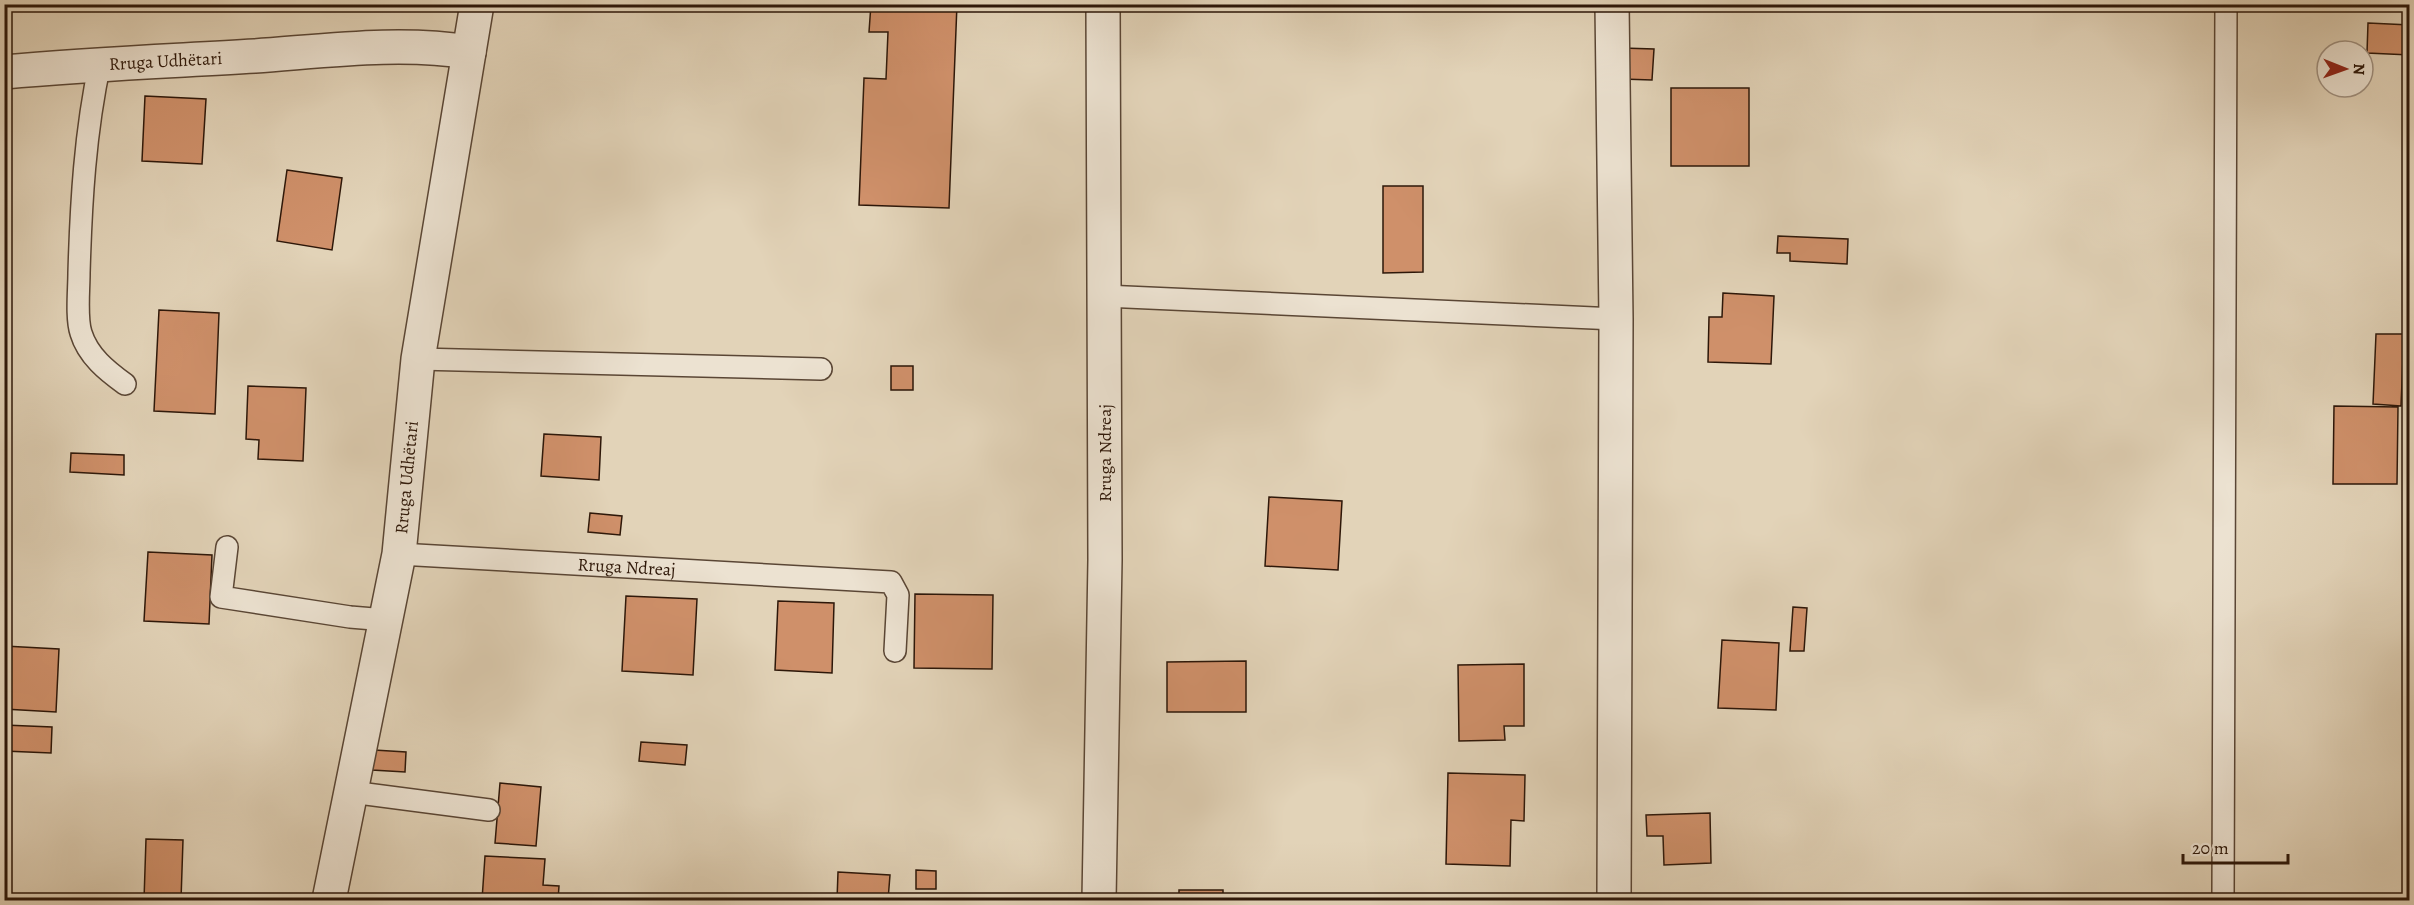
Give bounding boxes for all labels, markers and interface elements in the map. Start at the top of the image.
north arrow [2315,39,2375,99]
street label: Rruga Udhëtari [108,46,223,76]
text: N [2348,63,2370,76]
street label: Rruga Ndreaj [1093,404,1117,502]
street label: Rruga Udhëtari [389,420,424,535]
street label: Rruga Ndreaj [577,552,676,582]
scale bar [2183,827,2288,865]
text: 20 m [2192,836,2229,860]

